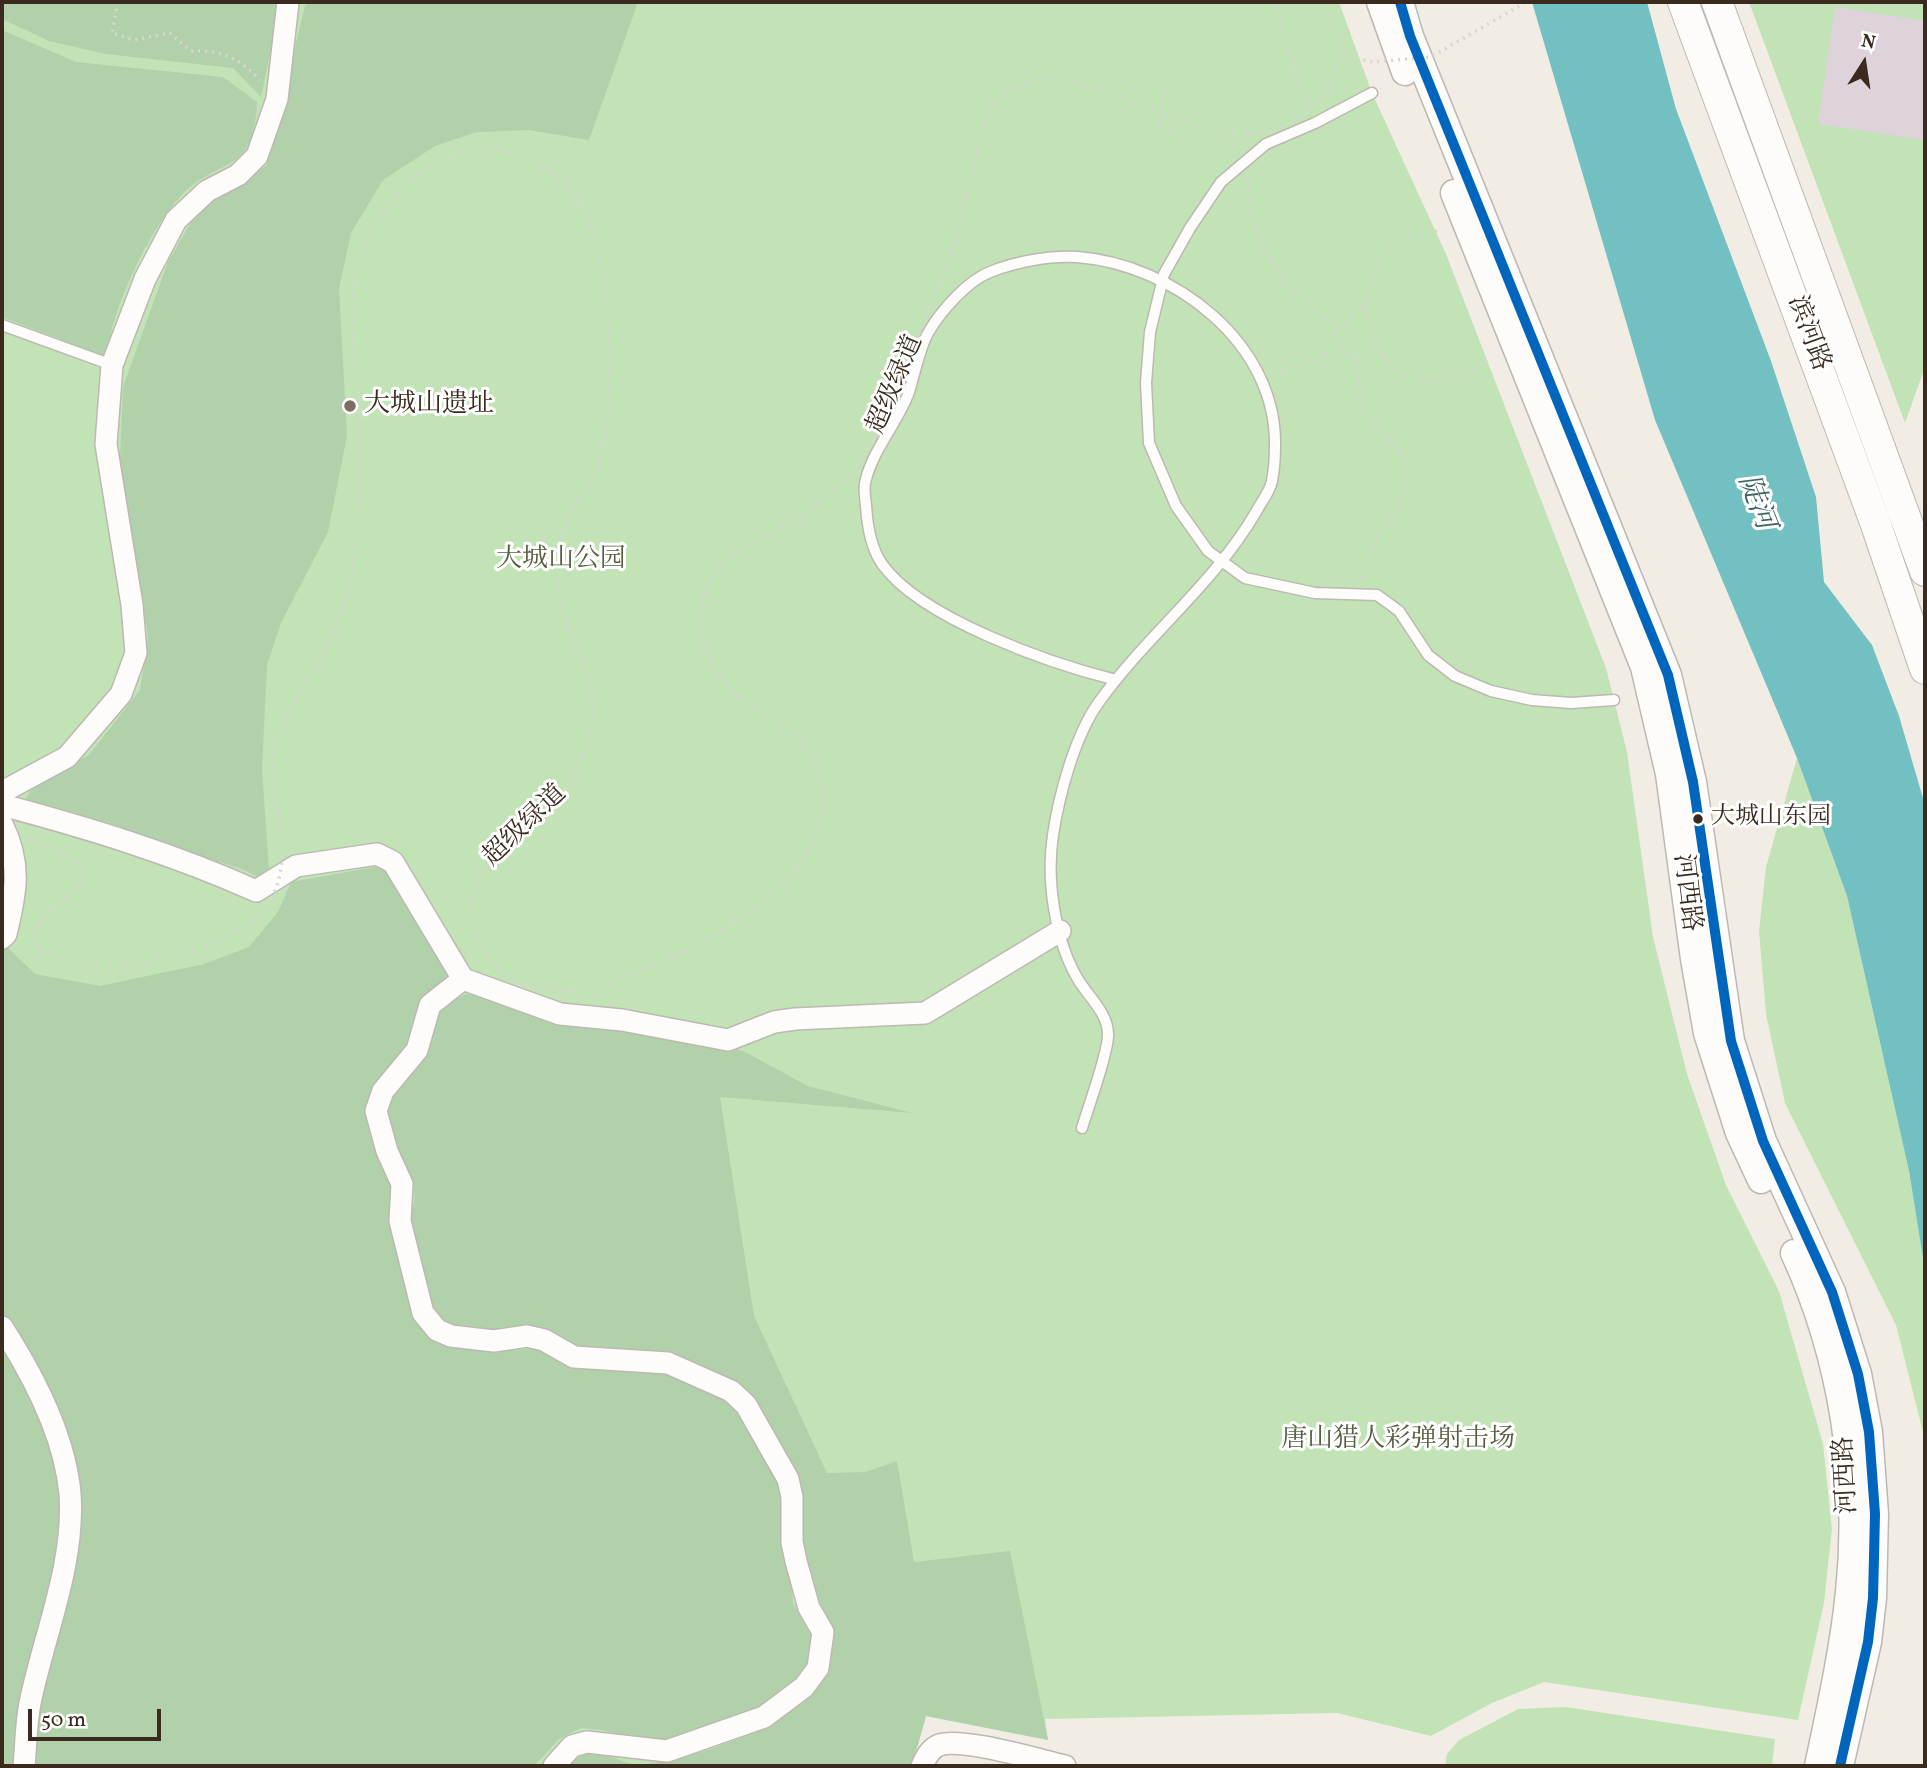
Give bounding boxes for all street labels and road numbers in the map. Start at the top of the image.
street label: 滨河路 [1779,292,1835,376]
street label: 超级绿道 [862,331,932,439]
street label: 超级绿道 [478,780,574,874]
street label: 河西路 [1665,852,1705,934]
street label: 河西路 [1830,1435,1866,1515]

